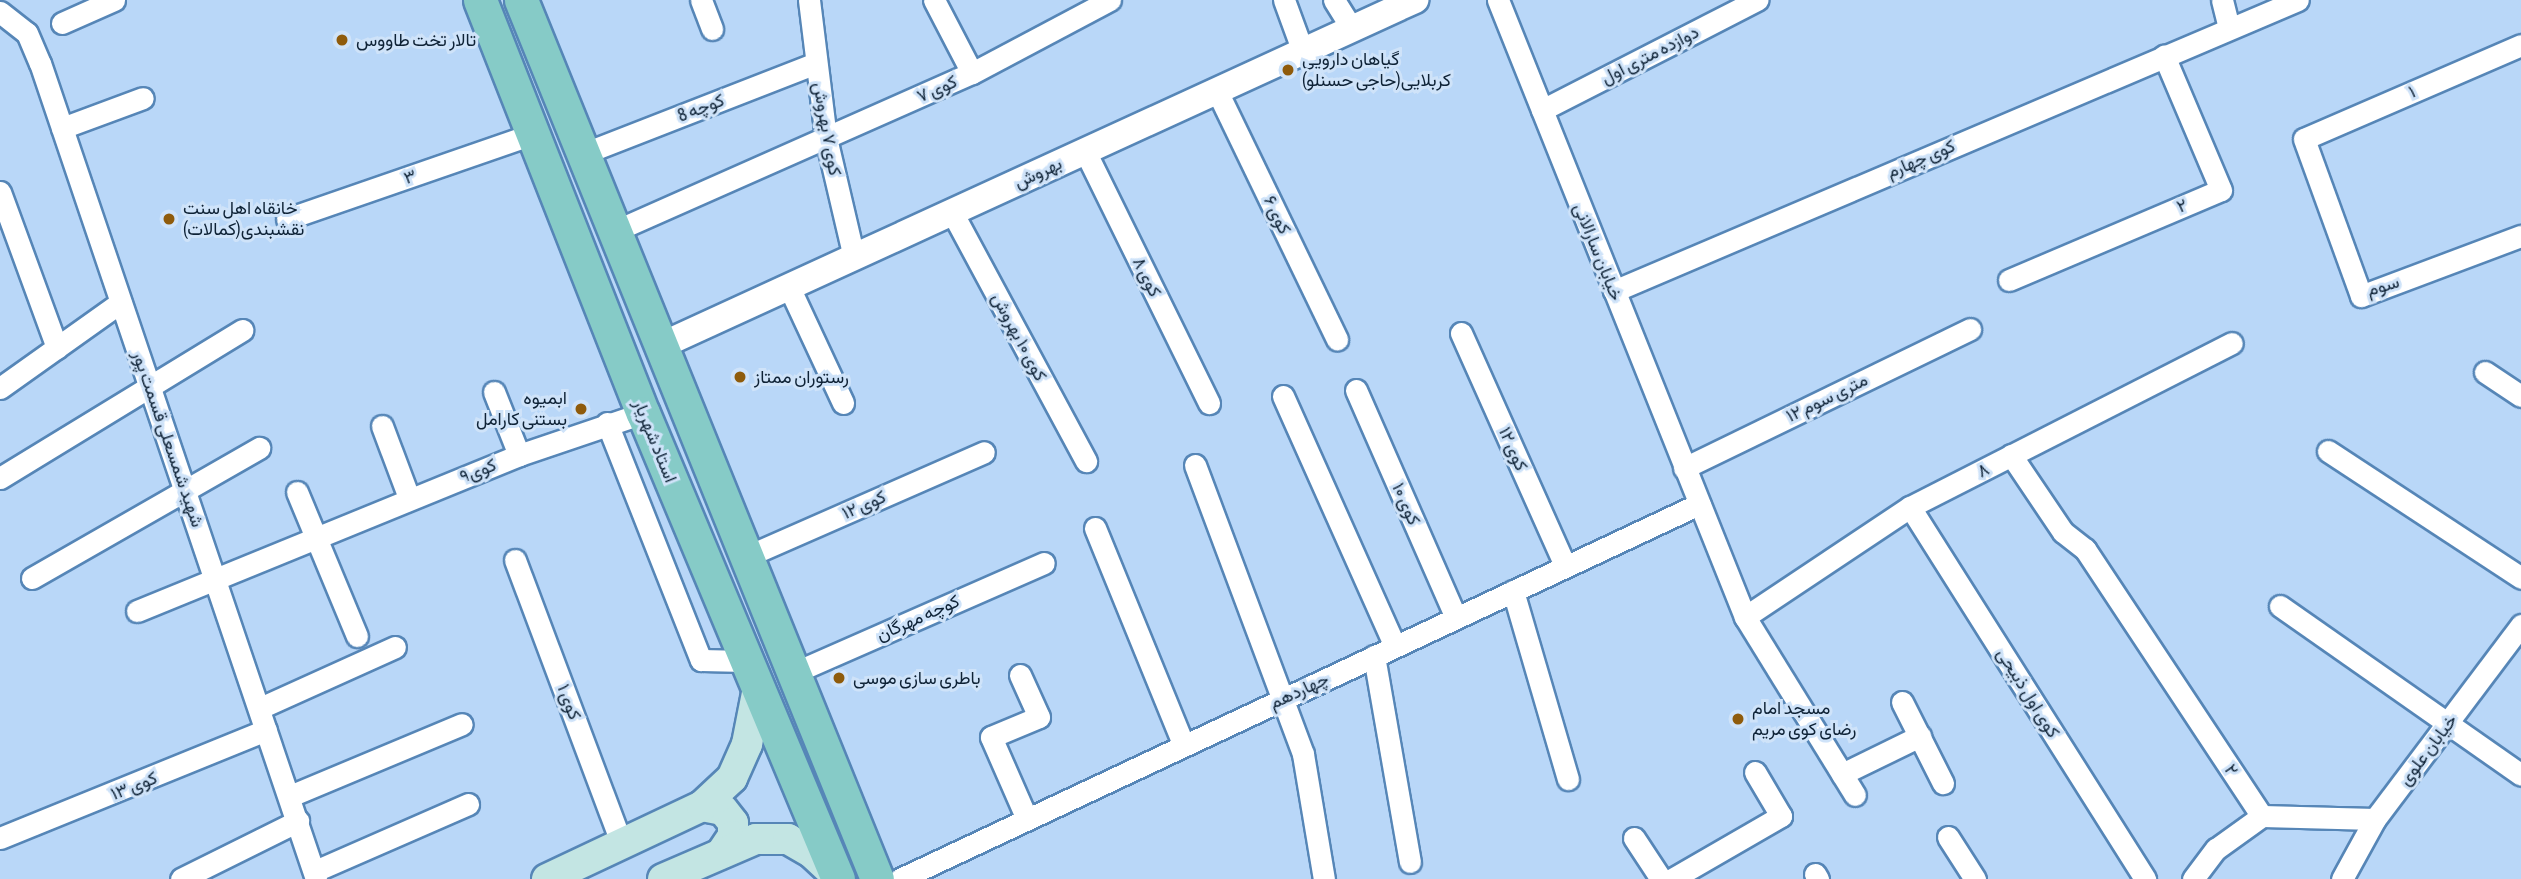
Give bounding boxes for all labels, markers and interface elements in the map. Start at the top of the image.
street label: دوازده متری اول [1597,21,1703,89]
place label: تالار تخت طاووس [356,29,476,51]
marker: تالار تخت طاووس [334,32,350,48]
place label: گیاهان دارویی کربلایی(حاجی حسنلو) [1302,49,1451,92]
marker: گیاهان دارویی کربلایی(حاجی حسنلو) [1280,62,1296,78]
street label: کوی ۷ [914,71,960,107]
street label: کوی ۷ بهروش [808,81,846,177]
street label: ۱ [2405,81,2419,103]
street label: کوچه 8 [675,89,727,127]
street label: کوی چهارم [1883,135,1959,183]
street label: بهروش [1011,153,1065,193]
street label: ۳ [401,165,419,189]
street label: کوی ۶ [1259,192,1295,238]
street label: ۲ [2173,194,2191,218]
place label: خانقاه اهل سنت نقشبندی(کمالات) [183,198,304,241]
street label: خیابان سارالانی [1569,200,1627,304]
marker: خانقاه اهل سنت نقشبندی(کمالات) [161,211,177,227]
street label: کوی ۸ [1128,253,1166,301]
street label: سوم [2364,271,2402,301]
street label: کوی ۱۰ بهروش [987,289,1051,385]
street label: شهید شمسعلی قسمت پور [128,348,208,530]
place label: رستوران ممتاز [754,366,849,388]
marker: رستوران ممتاز [732,369,748,385]
street label: ۱۲ متری سوم [1783,369,1871,427]
place label: ابمیوه بستنی کارامل [476,388,567,430]
street label: استاد شهریار [629,396,681,486]
marker: ابمیوه بستنی کارامل [573,401,589,417]
street label: کوی ۱۲ [1494,424,1532,474]
street label: کوی۹ [457,454,499,488]
street label: ۸ [1973,458,1993,482]
street label: کوی ۱۰ [1387,480,1425,528]
street label: کوی ۱۲ [839,486,889,524]
street label: کوچه مهرگان [873,590,963,646]
street label: کوی اول ذبیحی [1992,644,2064,742]
place label: باطری سازی موسی [853,667,981,689]
street label: چهاردهم [1266,668,1332,714]
marker: باطری سازی موسی [831,670,847,686]
street label: کوی ۱ [552,681,586,723]
place label: مسجد امام رضای کوی مریم [1752,698,1856,740]
street label: خیابان علوی [2394,710,2462,790]
marker: مسجد امام رضای کوی مریم [1730,711,1746,727]
street label: ۲ [2219,760,2243,780]
street label: کوی ۱۳ [108,767,160,805]

